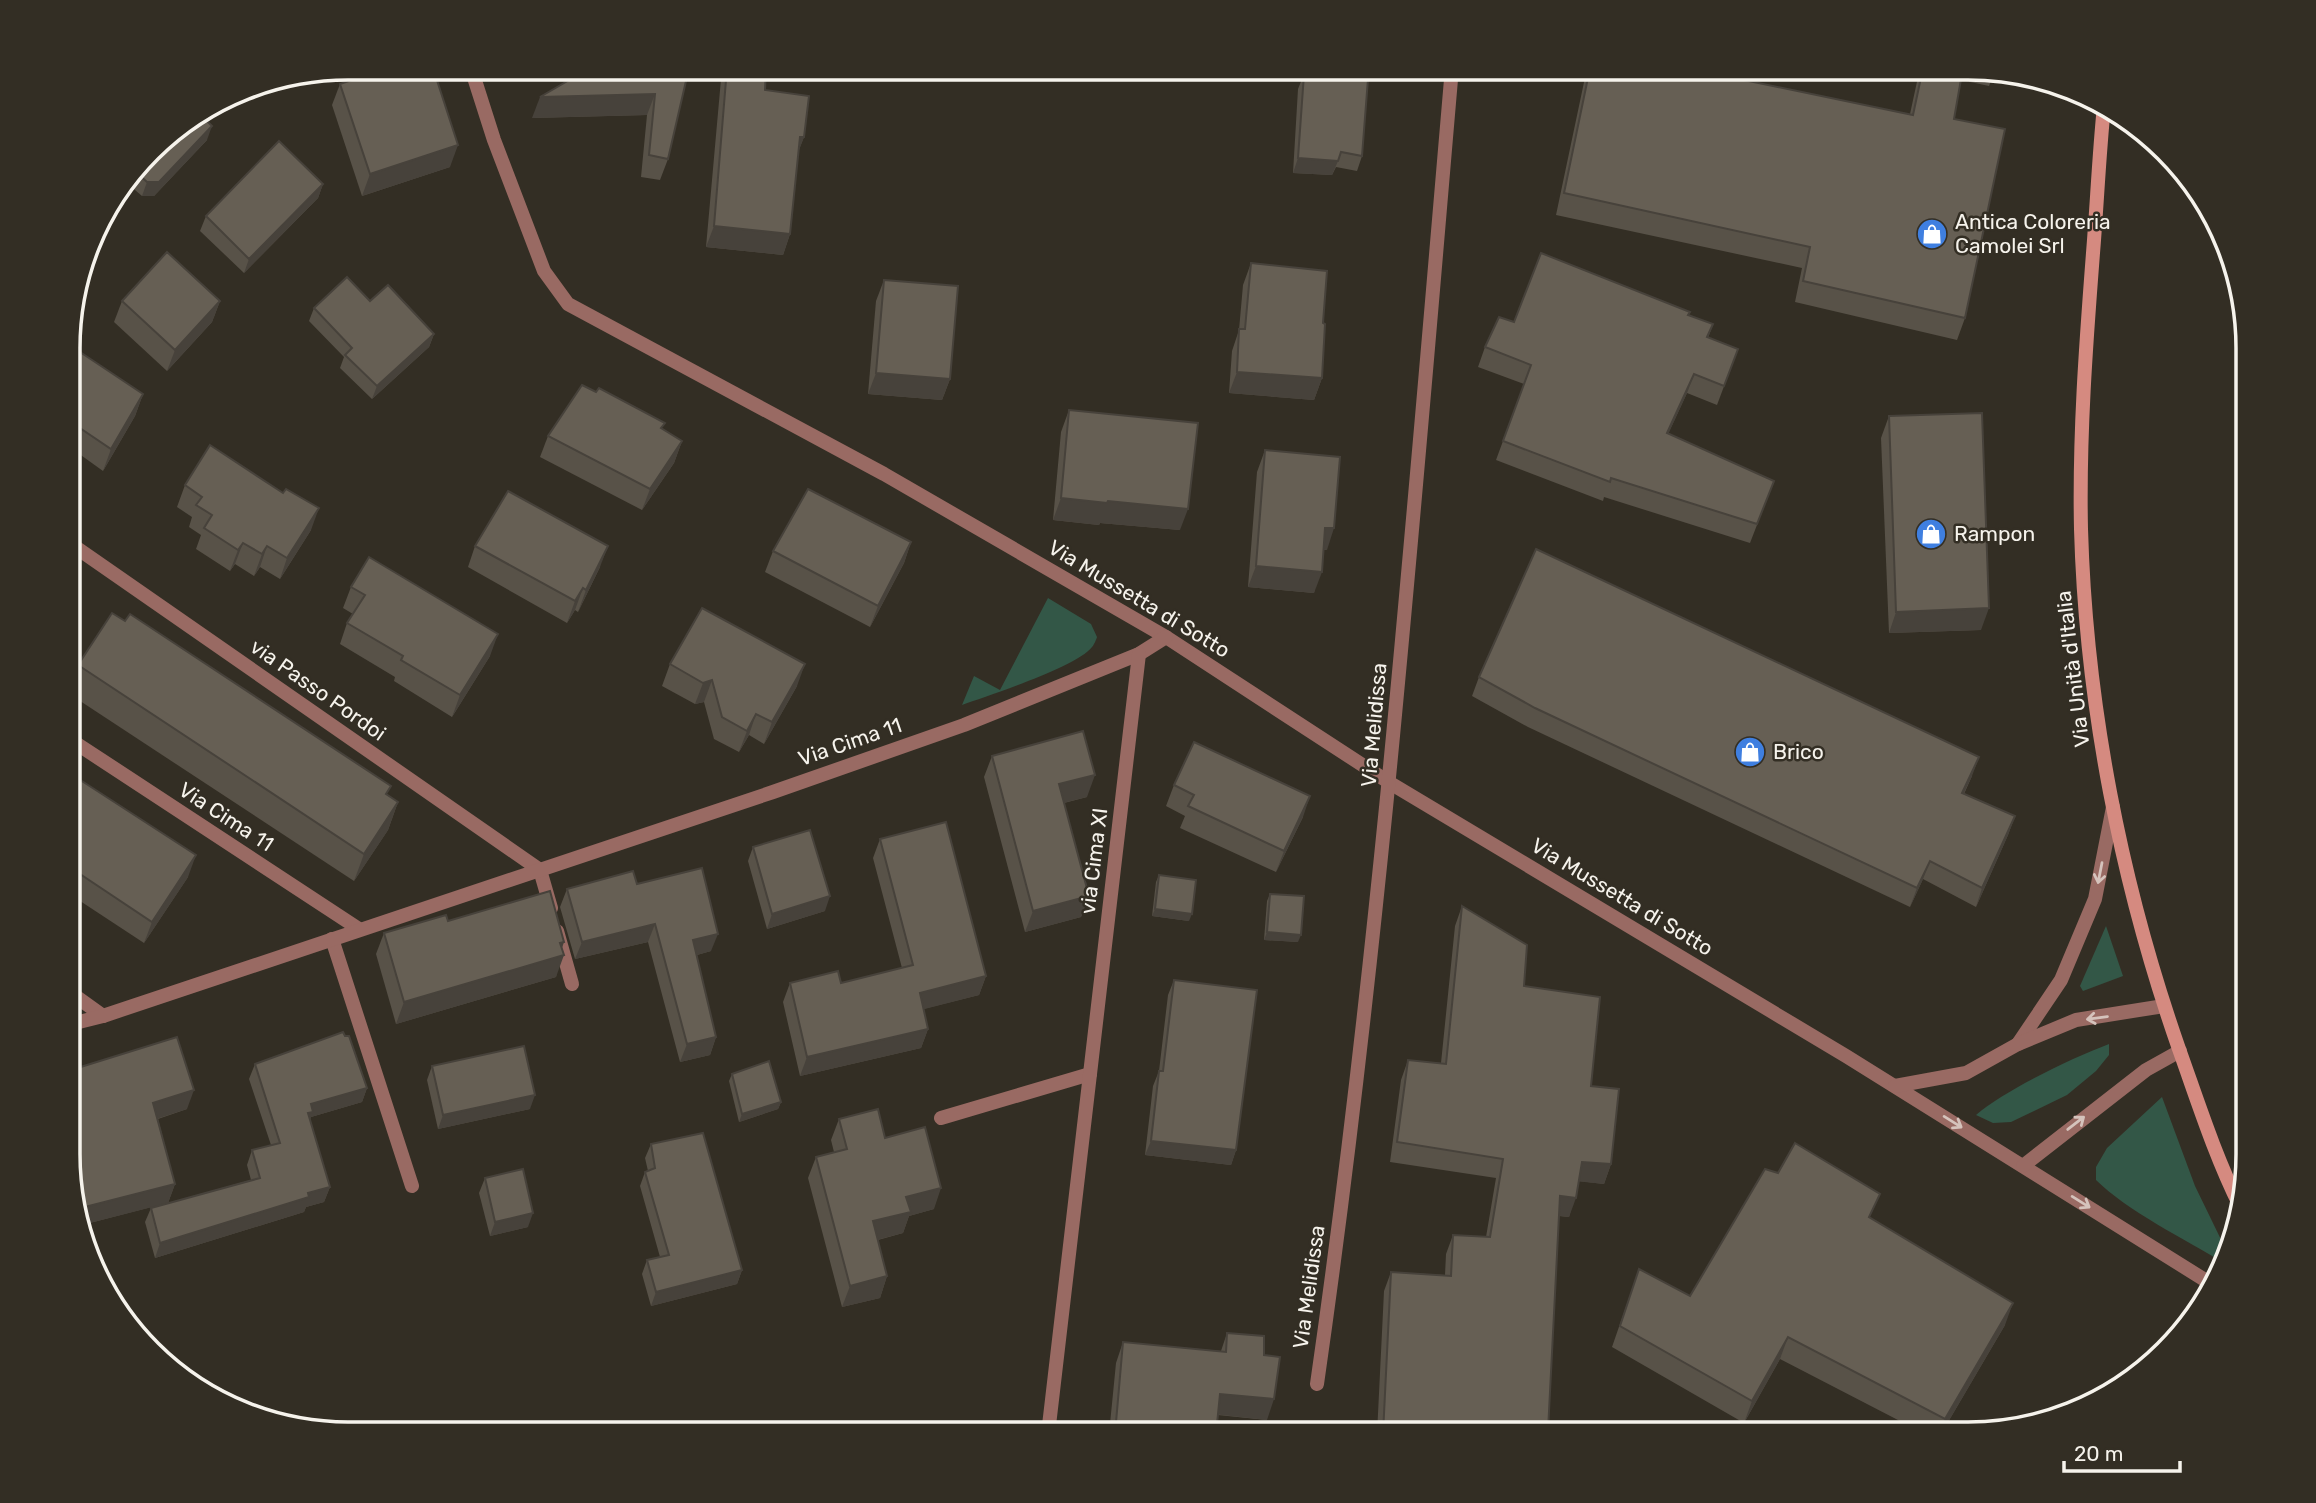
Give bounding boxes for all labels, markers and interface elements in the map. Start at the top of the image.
place label: Antica Coloreria Camolei Srl [1955,209,2111,258]
shop icon: Antica Coloreria Camolei Srl [1915,217,1949,251]
shop icon: Rampon [1914,517,1948,551]
place label: Rampon [1954,521,2035,546]
street label: Via Mussetta di Sotto [1044,534,1235,663]
street label: Via Unità d'Italia [2051,589,2095,749]
street label: via Passo Pordoi [246,634,391,746]
street label: Via Melidissa [1356,662,1391,788]
street label: Via Cima 11 [795,712,905,771]
shop icon: Brico [1733,735,1767,769]
place label: Brico [1773,739,1824,764]
street label: Via Cima 11 [174,777,278,856]
street label: via Cima XI [1075,806,1112,916]
street label: Via Mussetta di Sotto [1527,832,1718,961]
one-way arrow [2093,861,2106,884]
one-way arrow [2086,1011,2109,1024]
one-way arrow [1942,1115,1962,1129]
one-way arrow [2067,1115,2085,1130]
one-way arrow [2071,1194,2090,1209]
street label: Via Melidissa [1287,1223,1330,1350]
scale bar [2064,1430,2180,1474]
text: 20 m [2074,1441,2123,1466]

